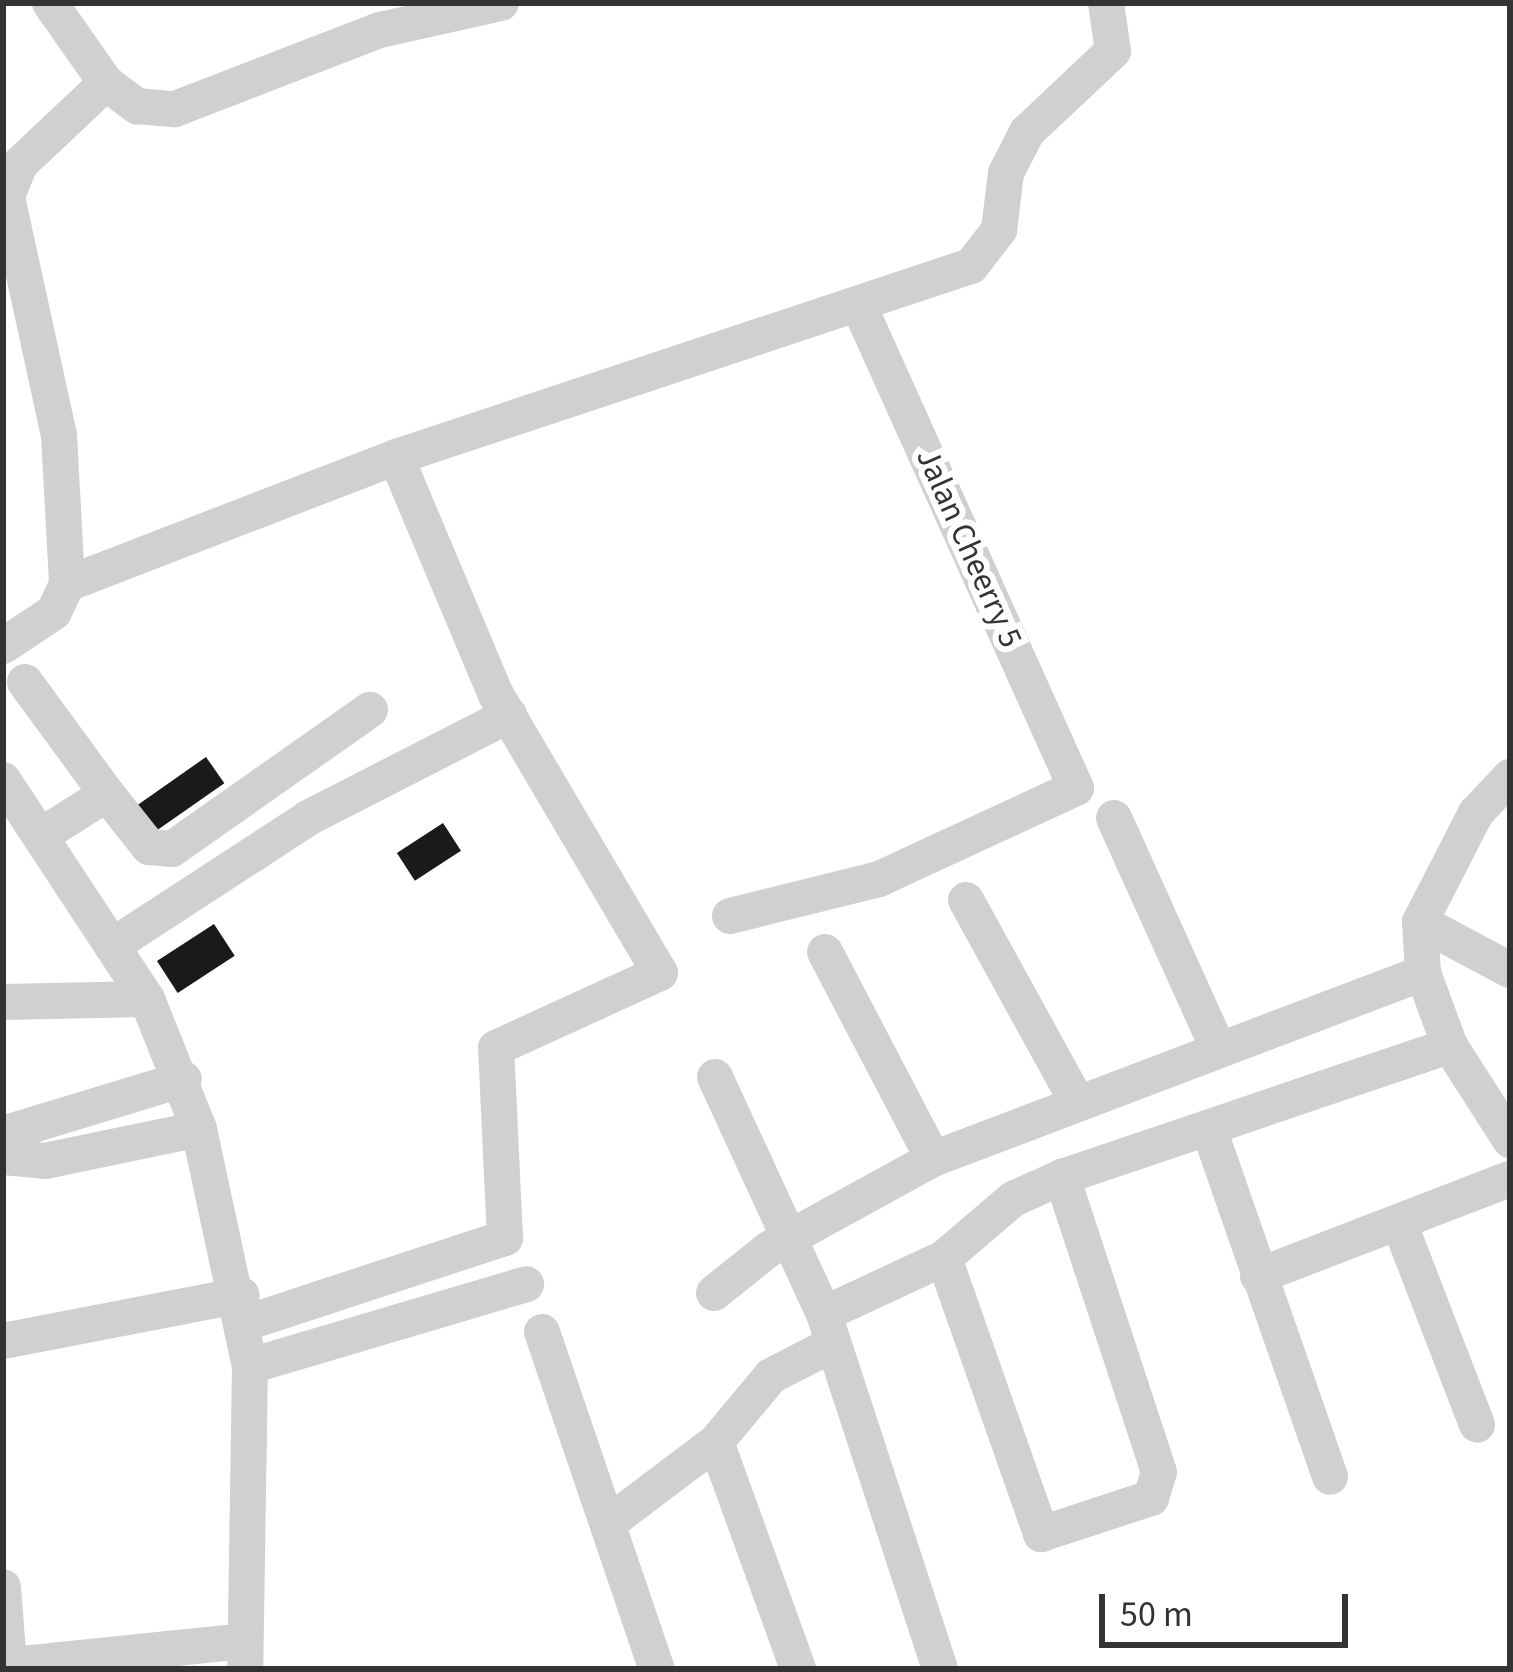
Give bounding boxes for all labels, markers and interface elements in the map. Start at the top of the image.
street label: Jalan Cheerry 5 [907,442,1031,654]
scale bar [1105,1570,1354,1644]
text: 50 m [1120,1589,1193,1640]

